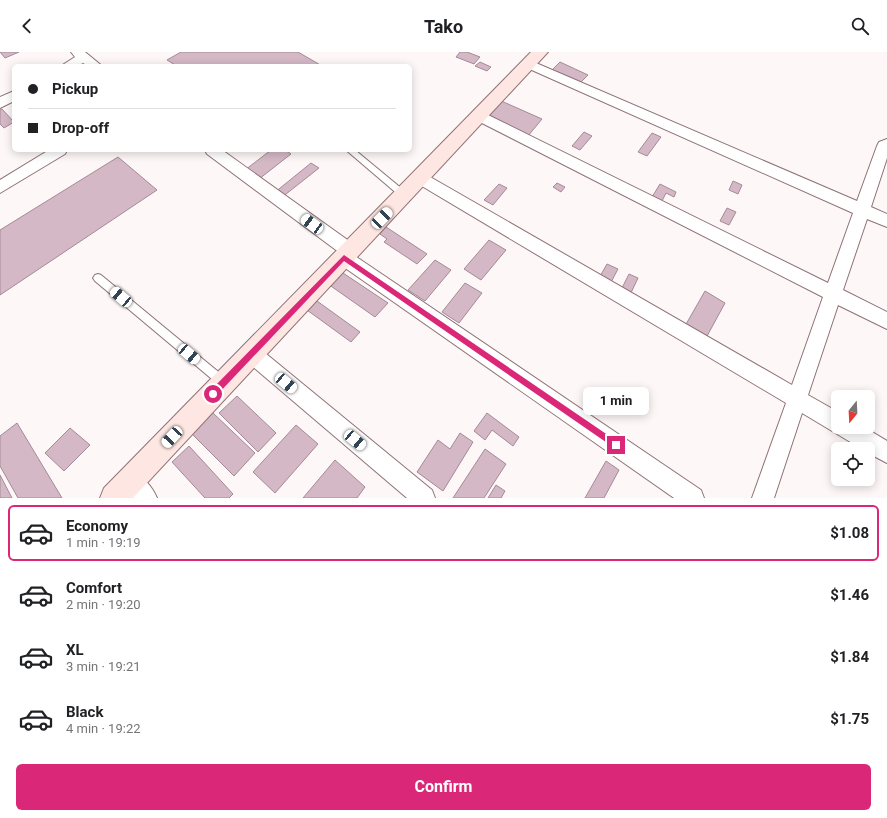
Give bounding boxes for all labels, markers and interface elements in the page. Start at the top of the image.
icon: back [16,15,38,37]
icon: search [849,15,871,37]
text: Tako [424,16,463,37]
text: Pickup [52,80,98,98]
text: Drop-off [52,119,109,137]
car [369,205,395,231]
car [299,212,325,236]
car [108,285,134,309]
car [176,342,202,366]
car [273,371,299,395]
route start [204,385,222,403]
callout: 1 min [583,387,649,415]
north arrow [831,390,875,434]
map controls [831,390,875,486]
text: 1 min [600,393,632,408]
car [159,424,185,450]
car [342,428,368,452]
route end [607,436,625,454]
button: locate [831,442,875,486]
icon: car [18,515,54,551]
text: Economy [66,517,128,535]
text: $1.08 [830,524,869,542]
text: 1 min · 19:19 [66,535,141,550]
icon: car [18,577,54,613]
text: Comfort [66,579,122,597]
text: $1.46 [830,586,869,604]
text: 2 min · 19:20 [66,597,141,612]
icon: car [18,639,54,675]
text: XL [66,641,84,659]
text: $1.84 [830,648,869,666]
text: 3 min · 19:21 [66,659,141,674]
icon: car [18,701,54,737]
text: Black [66,703,103,721]
text: $1.75 [830,710,869,728]
text: 4 min · 19:22 [66,721,141,736]
button: Confirm [16,764,871,810]

